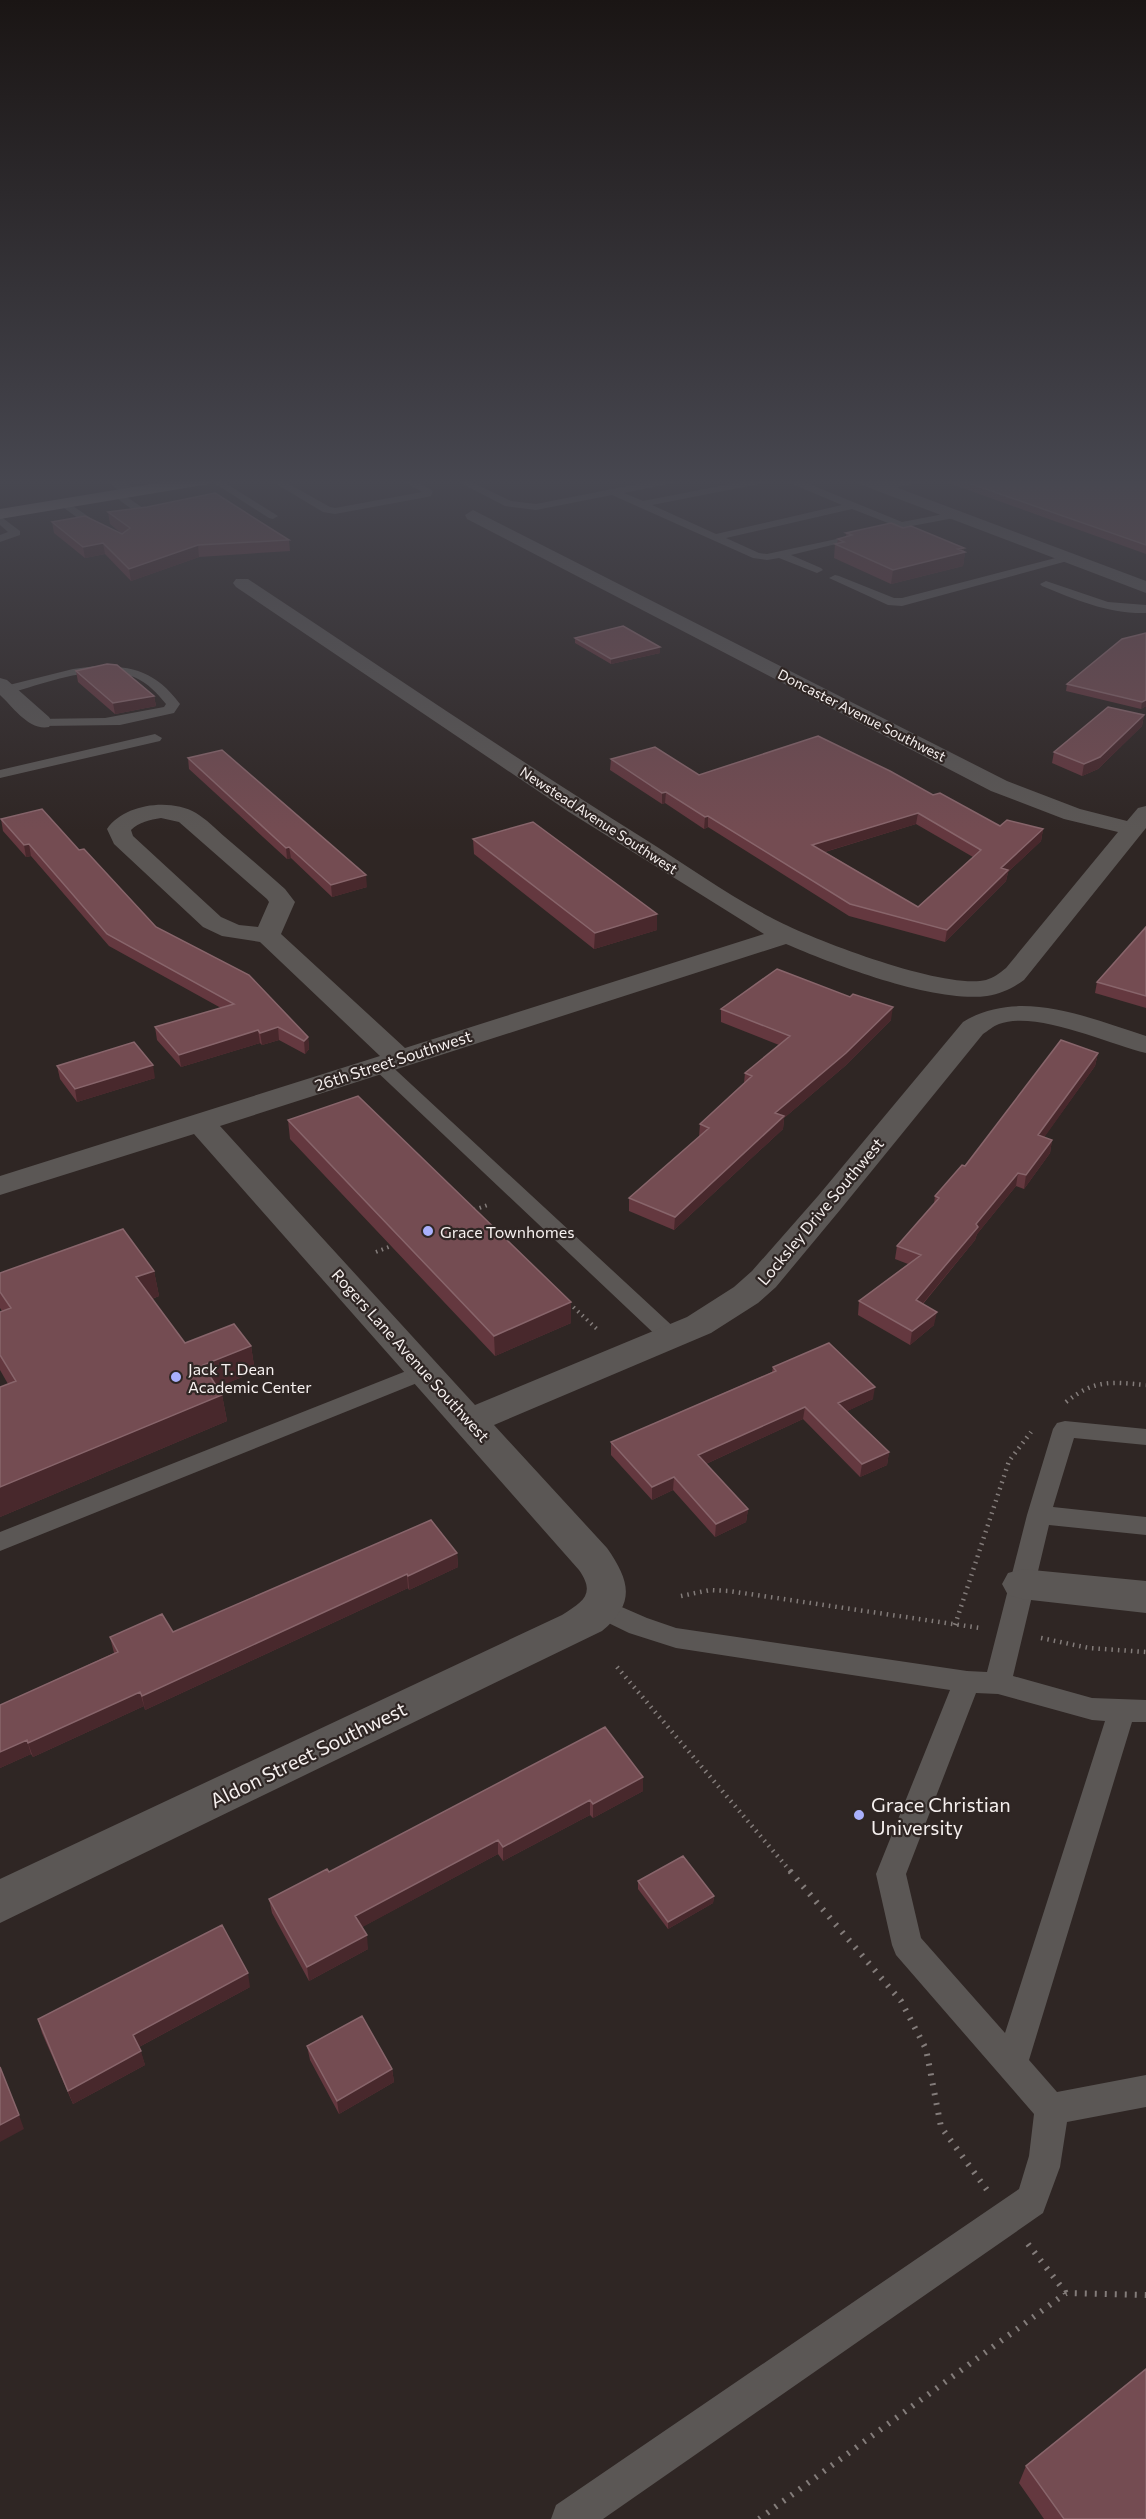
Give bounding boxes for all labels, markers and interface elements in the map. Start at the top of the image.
street label: Doncaster Avenue Southwest [775,665,949,765]
street label: Newstead Avenue Southwest [517,763,681,877]
street label: 26th Street Southwest [312,1026,474,1094]
street label: Locksley Drive Southwest [753,1133,887,1288]
place label: Grace Townhomes [440,1222,574,1241]
marker: Grace Townhomes [421,1224,435,1238]
street label: Rogers Lane Avenue Southwest [328,1265,494,1446]
place label: Jack T. Dean Academic Center [188,1359,312,1396]
marker: Jack T. Dean Academic Center [169,1370,183,1384]
street label: Aldon Street Southwest [206,1696,410,1812]
place label: Grace Christian University [871,1792,1011,1839]
marker: Grace Christian University [852,1808,866,1822]

